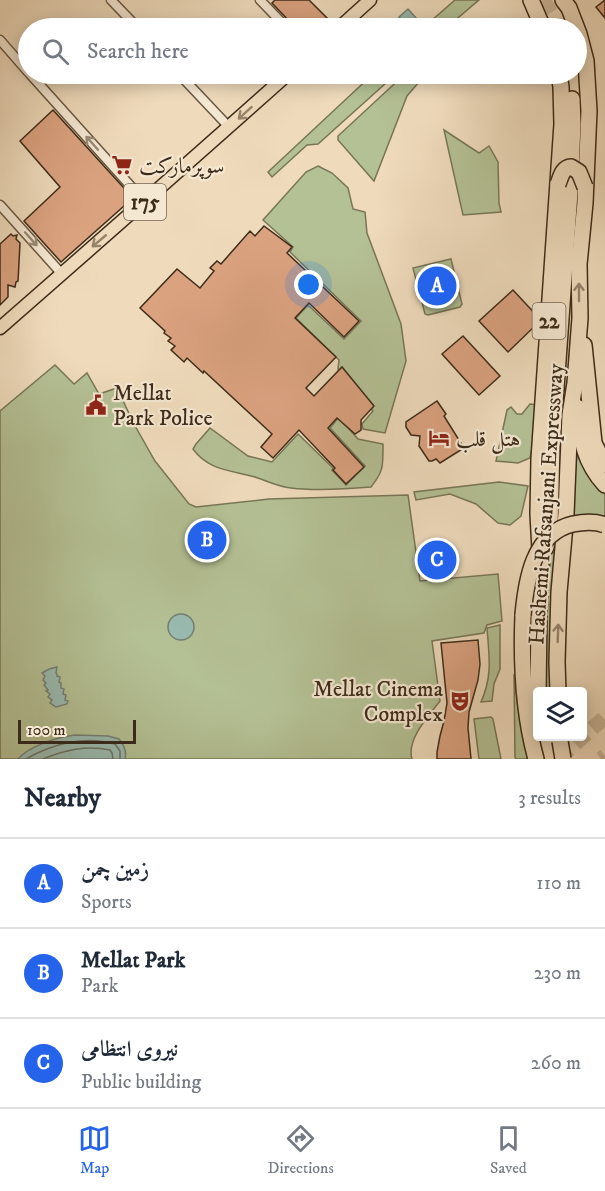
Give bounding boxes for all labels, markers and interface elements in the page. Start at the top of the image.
search box [18,18,587,84]
icon: search [39,35,72,68]
text: Search here [87,38,189,65]
one-way arrow [238,106,253,120]
one-way arrow [85,135,99,150]
supermarket icon: سوپرمارکت [110,153,134,177]
place label: سوپرمارکت [139,153,224,180]
road number: 175 [124,184,166,220]
one-way arrow [24,231,38,246]
one-way arrow [91,235,107,248]
pin: A [418,264,456,308]
your location [294,270,323,299]
one-way arrow [573,282,585,302]
road number: 22 [532,303,566,339]
street label: Hashemi Rafsanjani Expressway [523,362,570,645]
place label: Mellat Park Police [113,380,213,432]
public building icon: Mellat Park Police [84,393,108,417]
hotel icon: هتل قلب [427,426,451,450]
place label: هتل قلب [456,426,520,454]
pin: B [188,518,226,562]
pin: C [418,538,456,582]
one-way arrow [552,624,564,644]
place label: Mellat Cinema Complex [313,676,444,728]
map controls [533,687,587,741]
button: layers [533,687,587,741]
theatre icon: Mellat Cinema Complex [448,689,472,713]
scale bar [18,717,136,744]
text: 100 m [27,720,66,740]
text: Nearby [24,782,101,815]
text: 3 results [518,786,581,811]
text: زمین چمن [81,856,149,883]
text: A [37,871,50,896]
text: 110 m [536,871,581,896]
text: Sports [81,890,132,915]
text: Mellat Park [81,947,185,974]
text: B [37,961,50,986]
text: 230 m [534,961,581,986]
text: Park [81,974,118,999]
text: نیروی انتظامی [81,1036,178,1063]
text: C [37,1051,50,1076]
text: 260 m [531,1051,581,1076]
text: Public building [81,1070,201,1095]
tab: Map [78,1122,111,1178]
tab: Directions [267,1122,334,1178]
tab: Saved [490,1122,527,1178]

